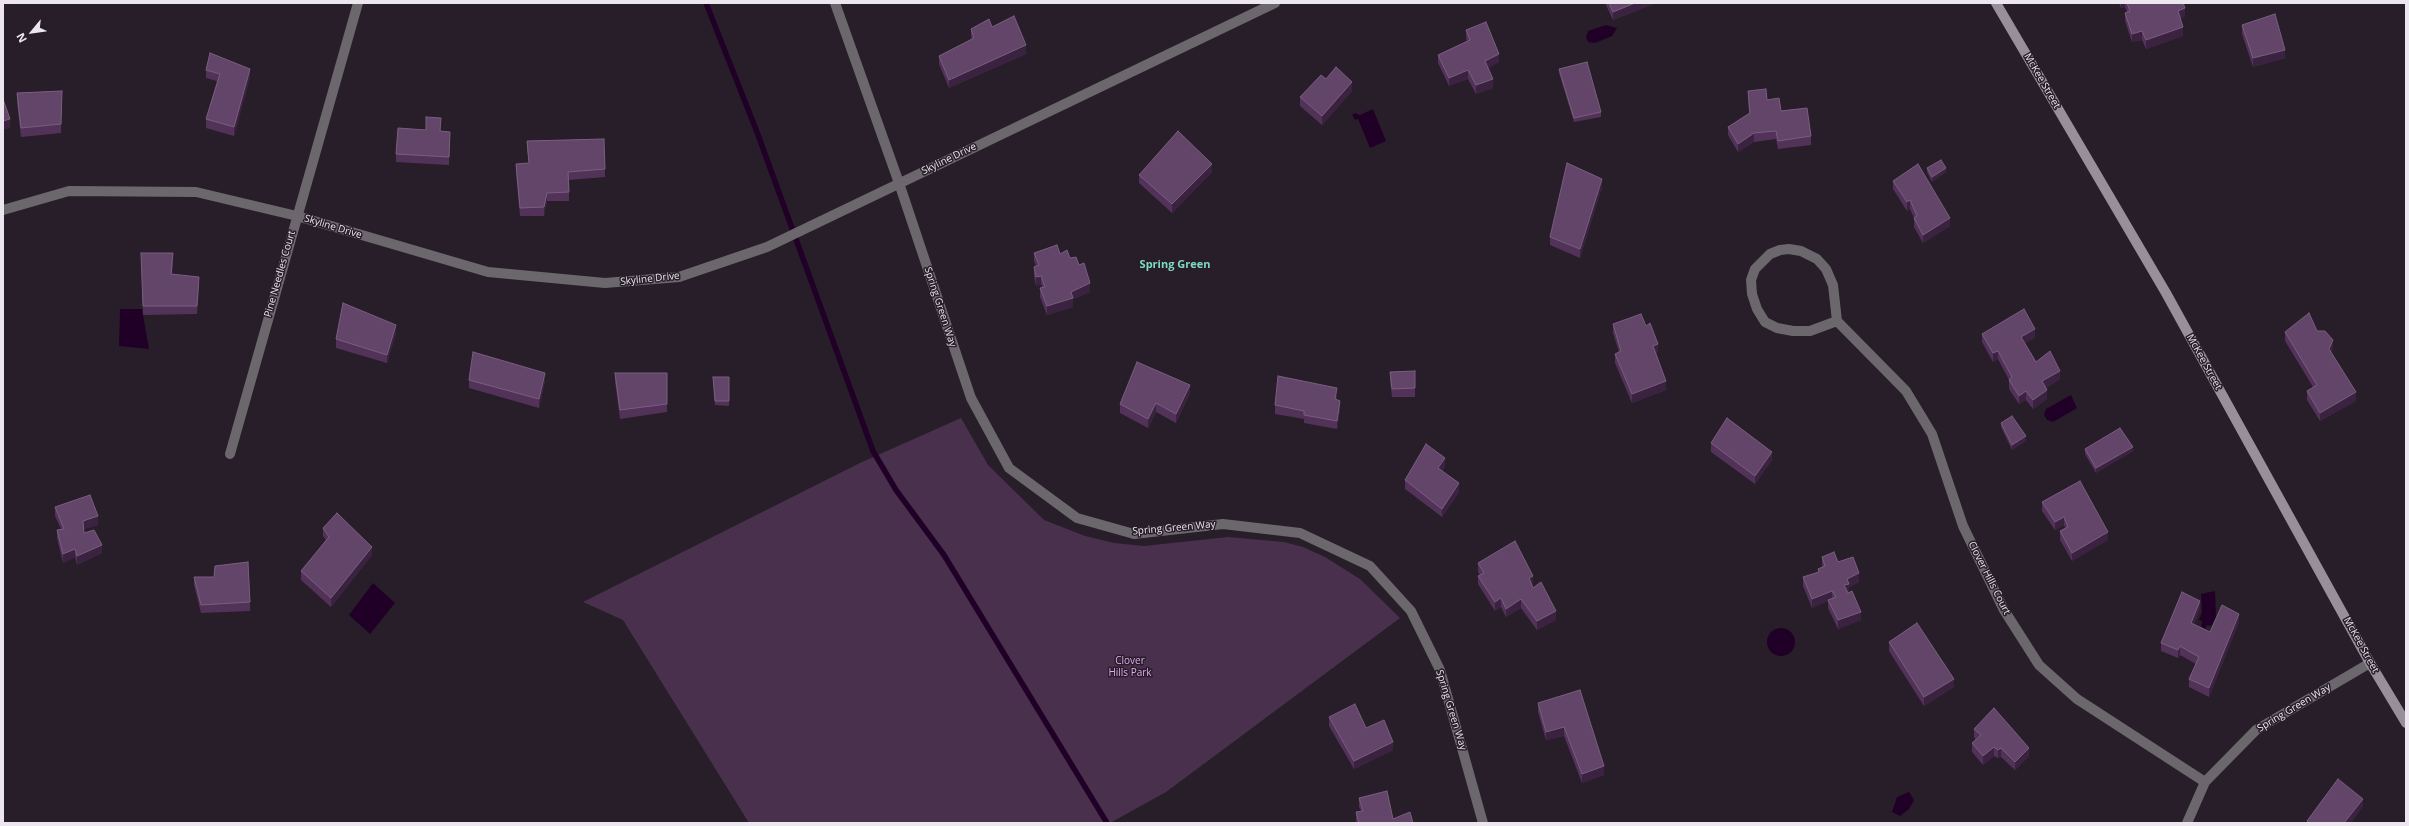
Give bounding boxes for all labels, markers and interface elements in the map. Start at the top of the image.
north arrow [12,12,52,52]
text: N [12,31,30,46]
street label: McKee Street [2021,51,2063,111]
street label: Skyline Drive [920,141,978,177]
street label: Skyline Drive [303,213,363,241]
street label: Pine Needles Court [262,229,298,319]
district label: Spring Green [1140,258,1210,272]
street label: Spring Green Way [921,265,959,349]
street label: Skyline Drive [620,270,680,288]
street label: McKee Street [2184,332,2224,392]
street label: Spring Green Way [1132,518,1216,538]
street label: Clover Hills Court [1965,539,2013,617]
street label: McKee Street [2341,615,2381,675]
park label: Clover Hills Park [1108,655,1152,678]
street label: Spring Green Way [1433,668,1469,752]
street label: Spring Green Way [2255,681,2333,735]

